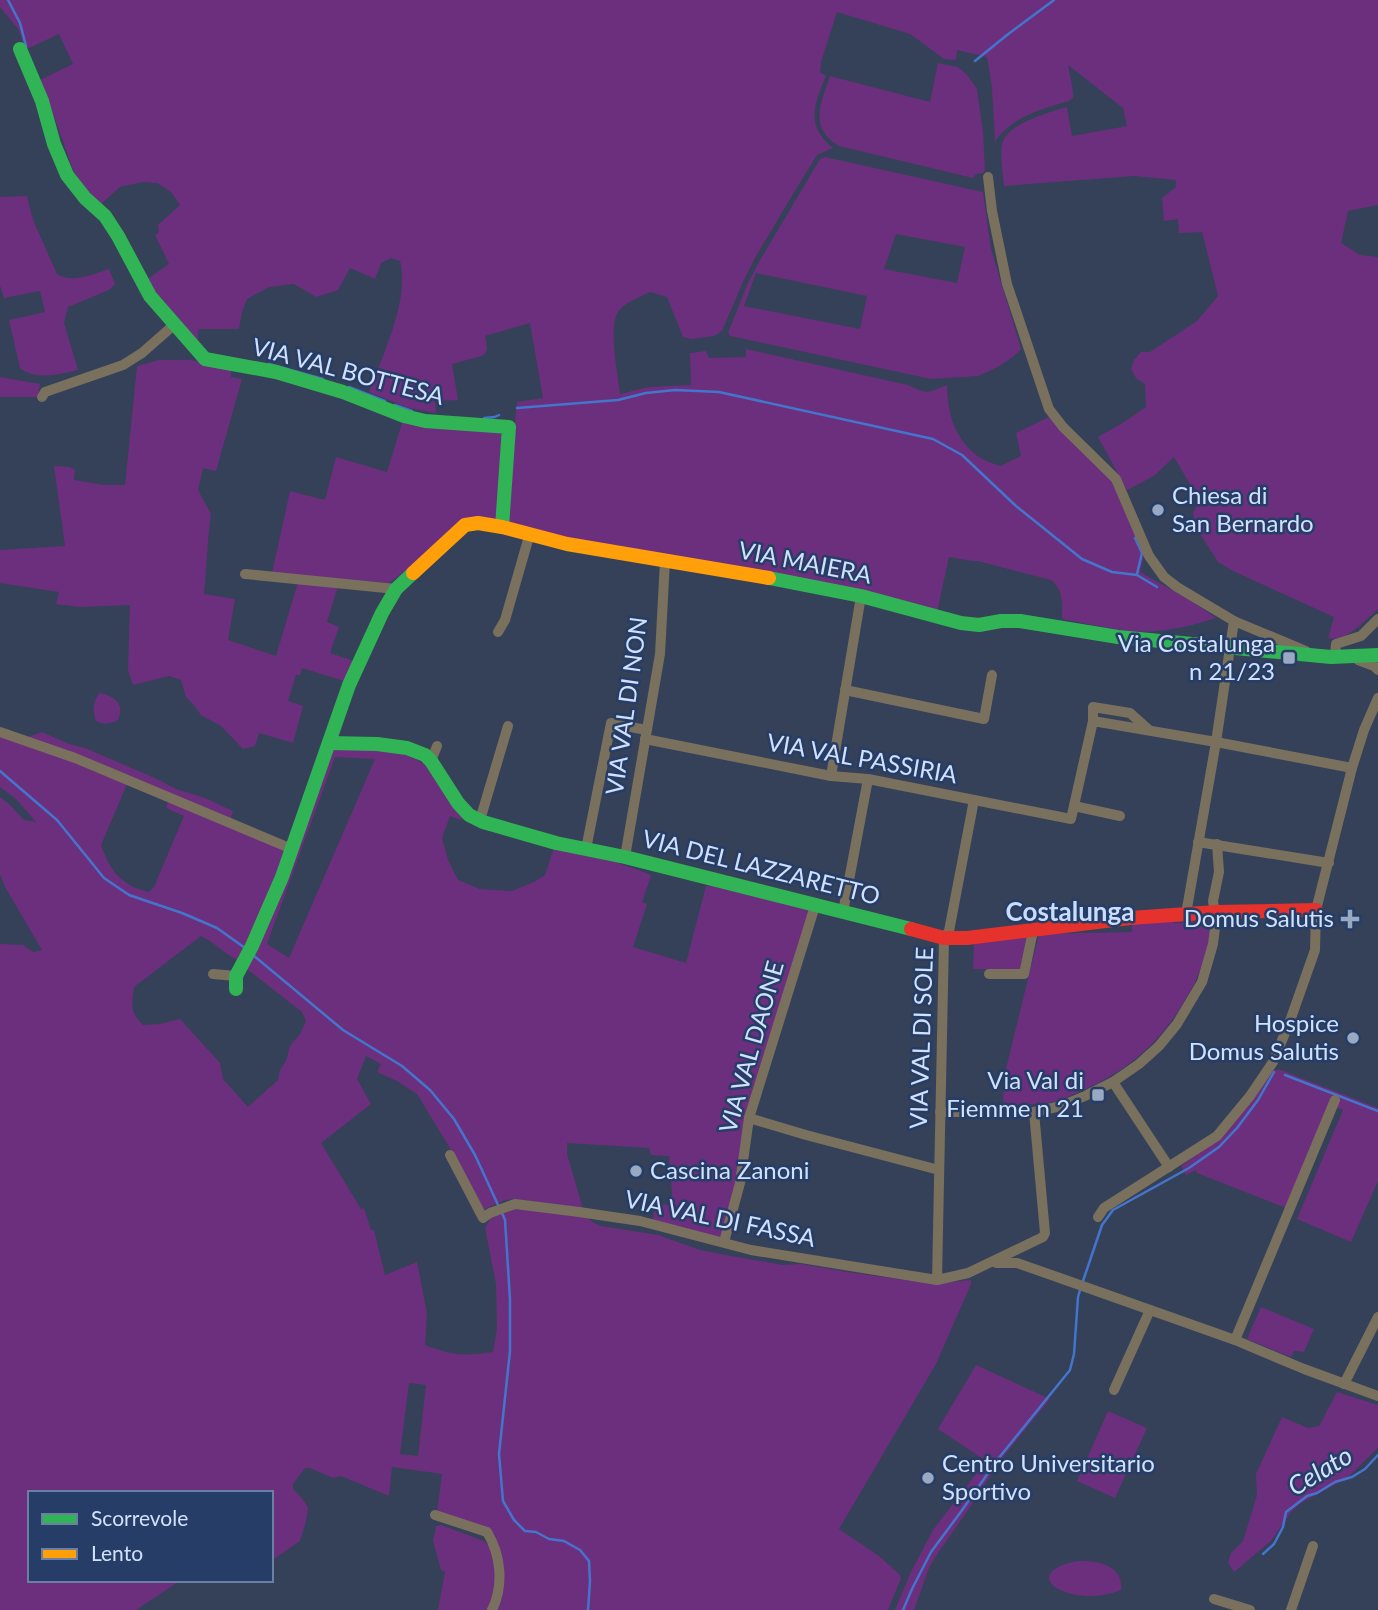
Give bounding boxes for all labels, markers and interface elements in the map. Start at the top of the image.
street label: VIA VAL BOTTESA [249,331,448,410]
place label: Chiesa di San Bernardo [1172,480,1314,537]
marker: Chiesa di San Bernardo [1150,502,1166,518]
street label: VIA MAIERA [736,534,875,589]
street label: VIA VAL DI NON [599,615,652,797]
place label: Via Costalunga n 21/23 [1118,628,1275,685]
marker: Via Costalunga n 21/23 [1281,650,1297,666]
street label: VIA VAL PASSIRIA [765,726,960,789]
street label: VIA DEL LAZZARETTO [640,823,883,910]
district label: Costalunga [1006,895,1134,927]
place label: Domus Salutis [1184,903,1334,932]
marker: Domus Salutis [1340,909,1360,929]
street label: VIA VAL DI SOLE [903,946,938,1129]
street label: VIA VAL DAONE [712,957,789,1136]
place label: Hospice Domus Salutis [1189,1008,1339,1065]
marker: Hospice Domus Salutis [1345,1030,1361,1046]
place label: Via Val di Fiemme n 21 [946,1065,1084,1122]
marker: Via Val di Fiemme n 21 [1090,1087,1106,1103]
place label: Cascina Zanoni [650,1155,809,1184]
marker: Cascina Zanoni [628,1163,644,1179]
street label: VIA VAL DI FASSA [622,1183,819,1252]
water label: Celato [1281,1438,1358,1502]
place label: Centro Universitario Sportivo [942,1448,1155,1505]
marker: Centro Universitario Sportivo [920,1470,936,1486]
legend [28,1491,273,1582]
text: Scorrevole [91,1505,188,1530]
text: Lento [91,1540,143,1565]

